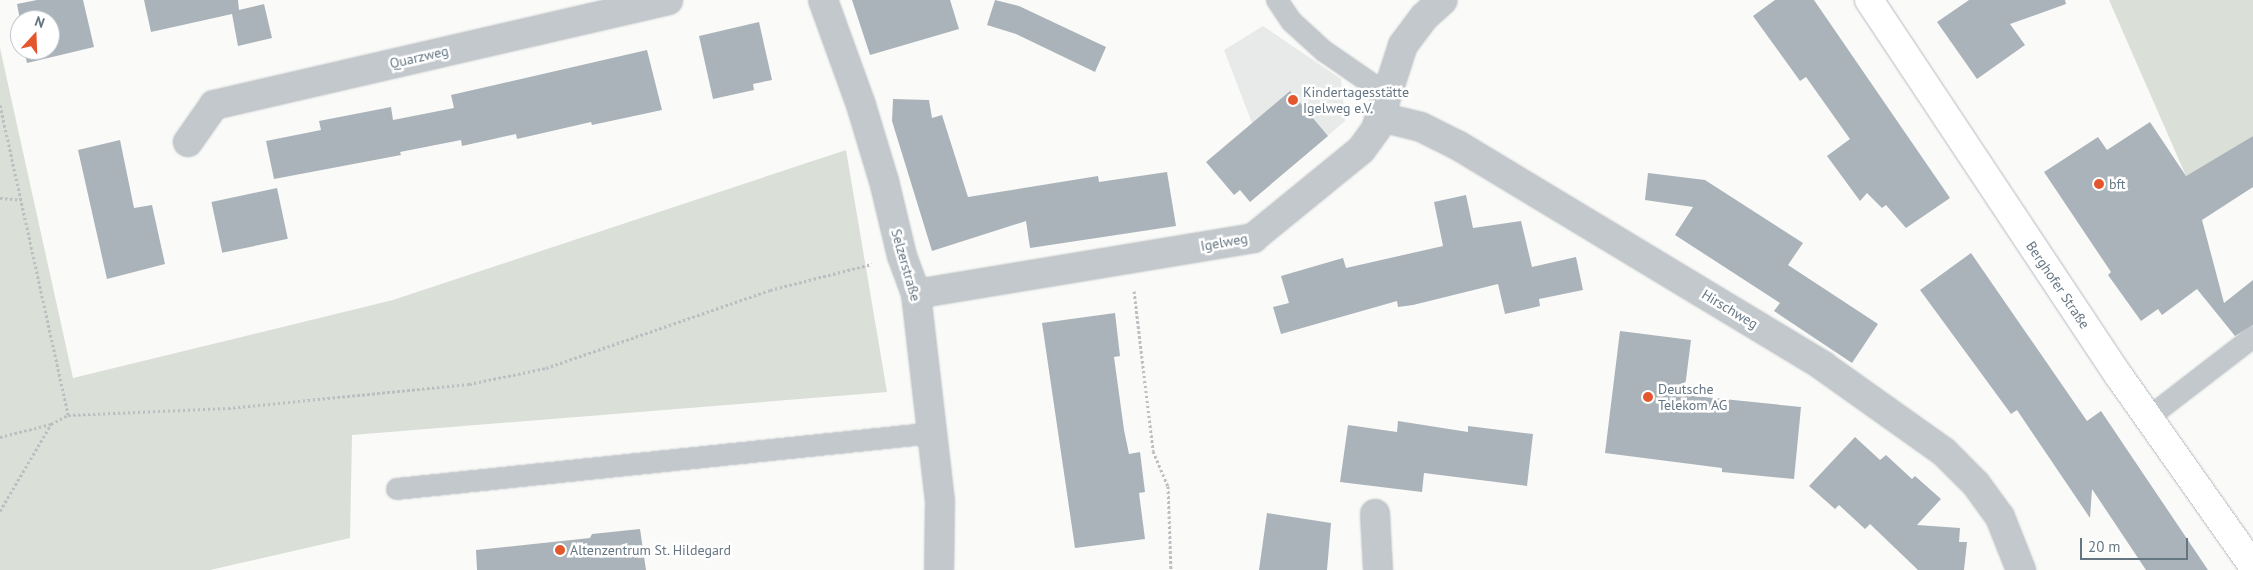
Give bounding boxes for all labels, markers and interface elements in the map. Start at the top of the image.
north arrow [10,10,60,60]
text: N [32,12,47,32]
street label: Quarzweg [388,42,450,72]
place label: Kindertagesstätte Igelweg e.V. [1303,84,1409,116]
marker: Kindertagesstätte Igelweg e.V. [1287,94,1299,106]
place label: bft [2109,176,2125,192]
marker: bft [2093,178,2105,190]
street label: Selzerstraße [888,227,924,303]
street label: Igelweg [1199,230,1249,254]
street label: Berghofer Straße [2023,238,2093,332]
street label: Hirschweg [1699,286,1761,332]
place label: Deutsche Telekom AG [1658,381,1728,414]
marker: Deutsche Telekom AG [1642,391,1654,403]
scale bar [2083,528,2190,560]
text: 20 m [2088,537,2121,556]
place label: Altenzentrum St. Hildegard [570,542,732,558]
marker: Altenzentrum St. Hildegard [554,544,566,556]

